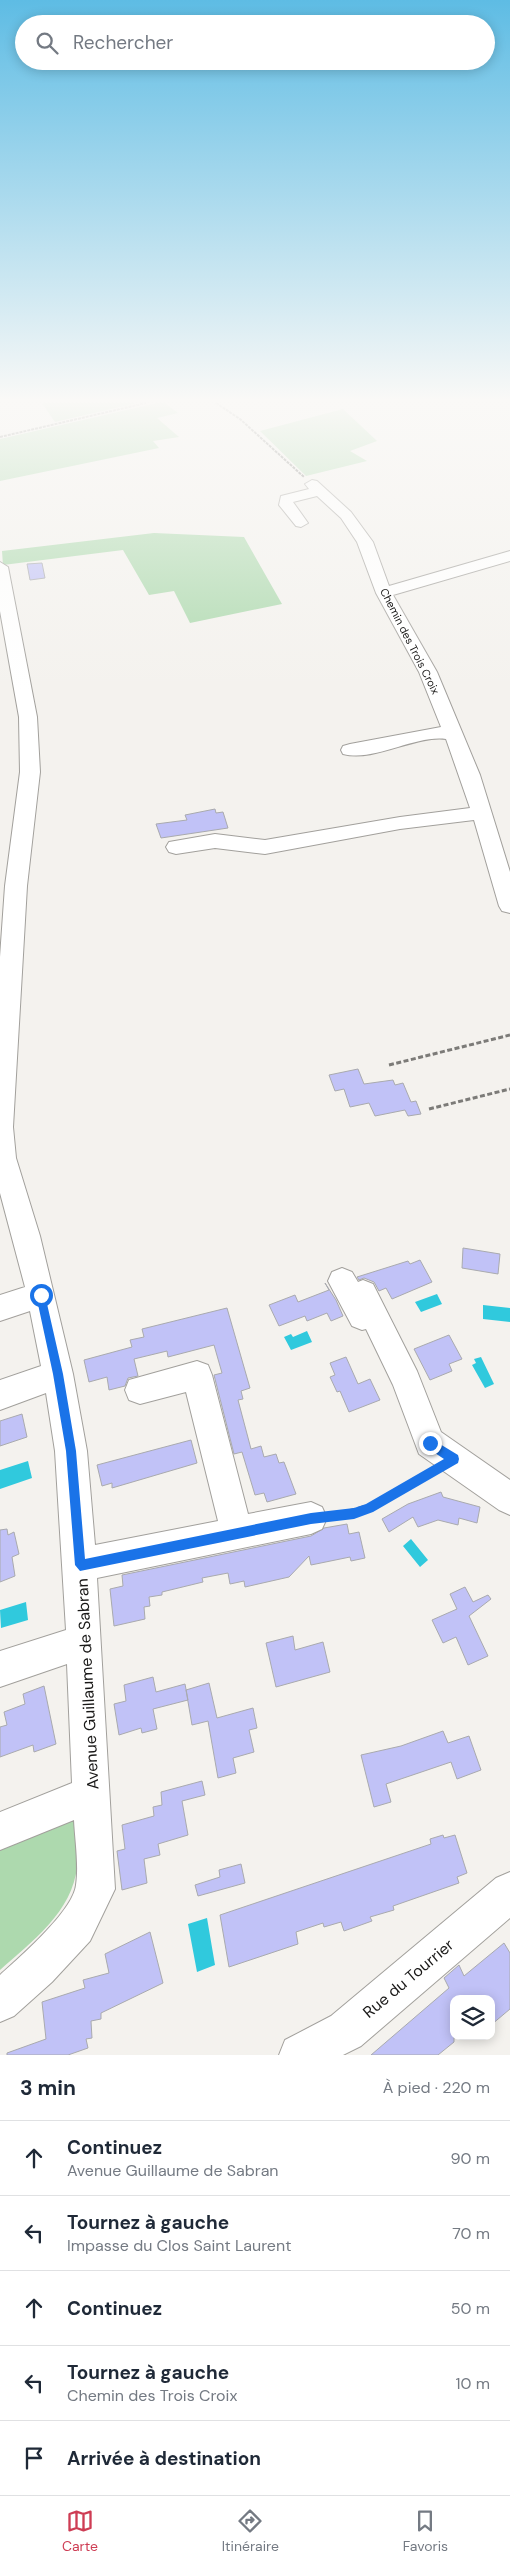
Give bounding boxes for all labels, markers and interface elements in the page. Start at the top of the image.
search box [15,15,495,70]
icon: search [33,29,61,57]
text: Rechercher [73,30,173,55]
street label: Chemin des Trois Croix [377,586,443,697]
route start [30,1284,53,1307]
route end [419,1432,442,1455]
street label: Avenue Guillaume de Sabran [71,1578,104,1790]
street label: Rue du Tourrier [359,1934,458,2023]
map controls [450,1995,495,2040]
button: layers [450,1995,495,2040]
text: 3 min [20,2074,76,2102]
text: À pied · 220 m [383,2077,490,2098]
text: Continuez [67,2135,162,2160]
icon: ahead [20,2144,48,2172]
text: 90 m [450,2148,490,2169]
text: Avenue Guillaume de Sabran [67,2160,279,2181]
text: Tournez à gauche [67,2210,229,2235]
icon: left [20,2219,48,2247]
text: 70 m [452,2223,490,2244]
text: Impasse du Clos Saint Laurent [67,2235,291,2256]
icon: ahead [20,2294,48,2322]
text: Continuez [67,2296,162,2321]
text: 50 m [451,2298,490,2319]
text: Tournez à gauche [67,2360,229,2385]
icon: left [20,2369,48,2397]
text: 10 m [456,2373,490,2394]
text: Chemin des Trois Croix [67,2385,237,2406]
icon: arrive [20,2444,48,2472]
text: Arrivée à destination [67,2446,261,2471]
tab: Carte [62,2507,98,2555]
tab: Itinéraire [222,2507,279,2555]
tab: Favoris [403,2507,448,2555]

